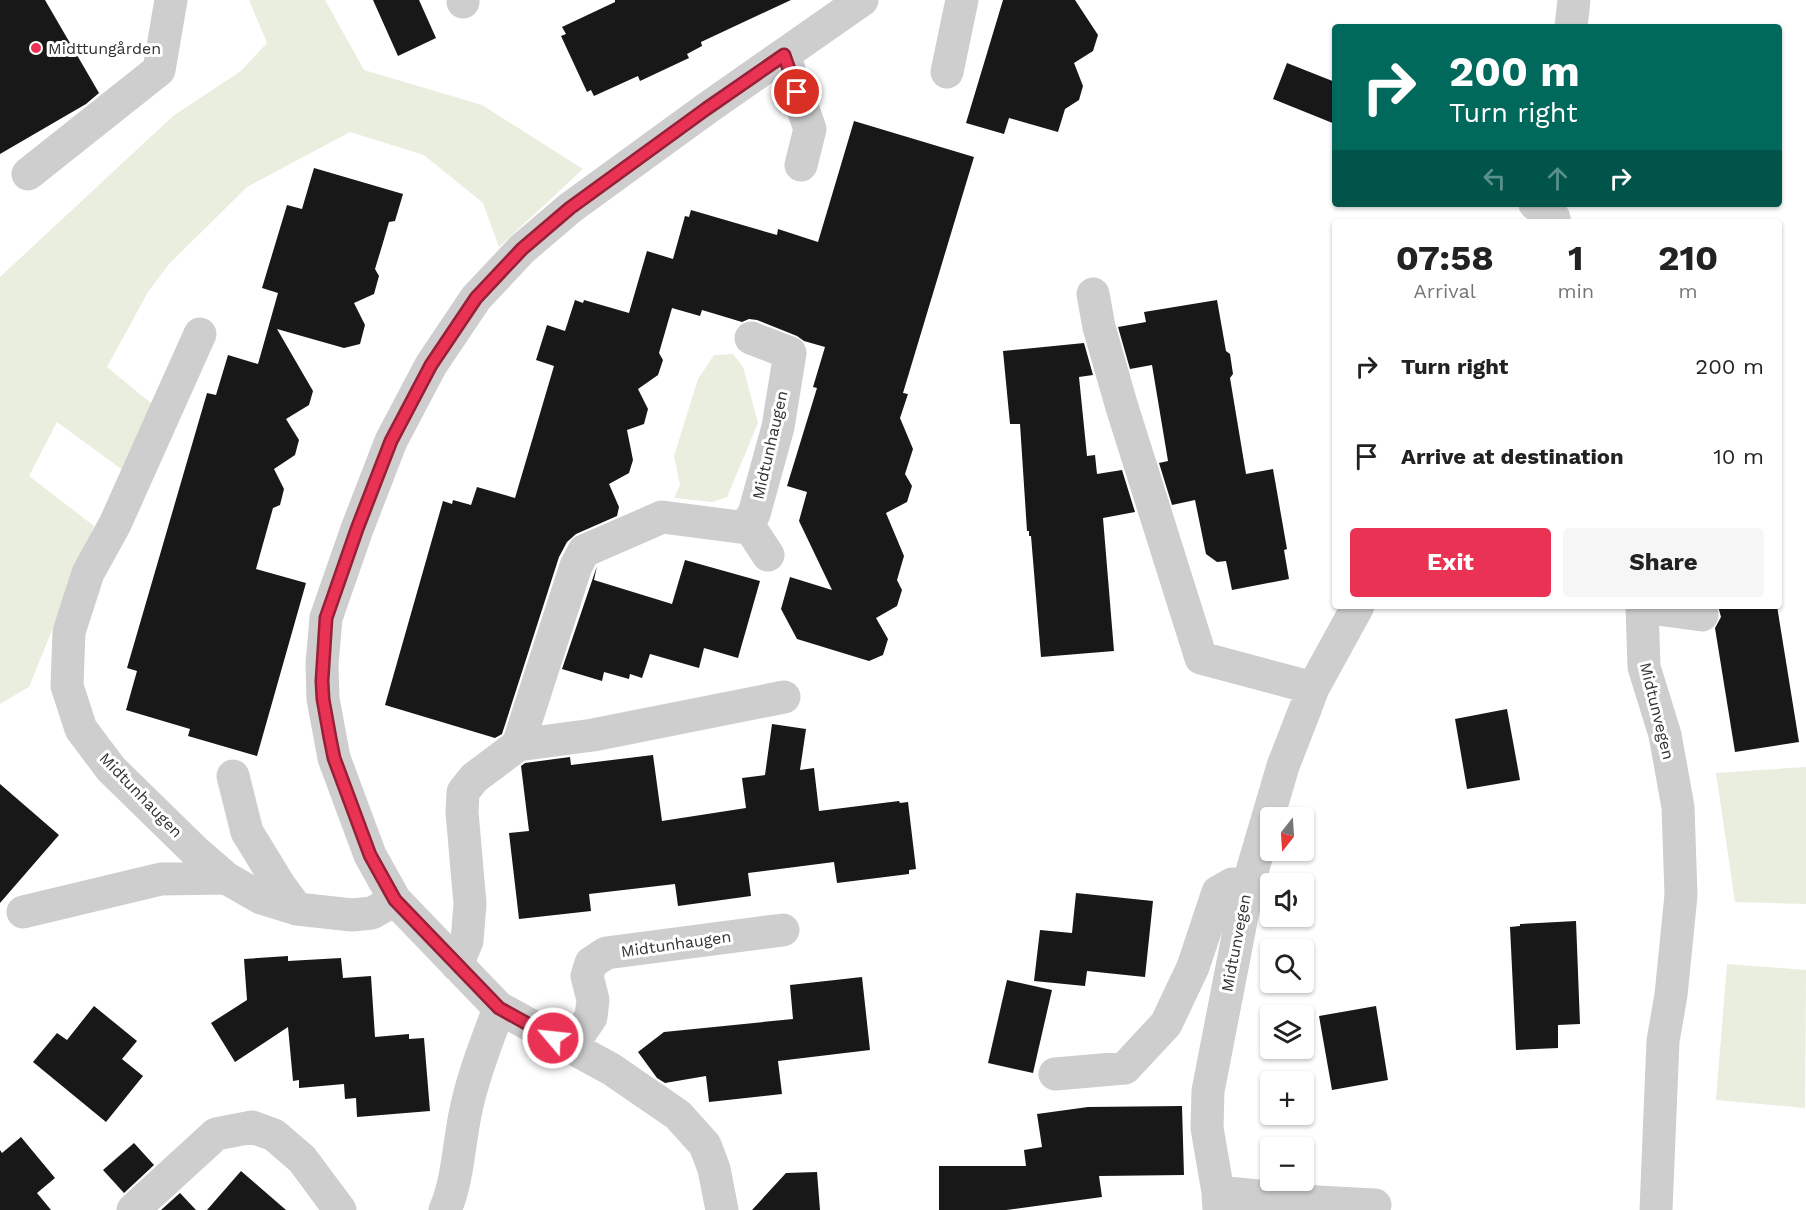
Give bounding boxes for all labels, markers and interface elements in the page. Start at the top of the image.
place label: Midttungården [48,39,161,58]
marker: Midttungården [29,41,43,55]
text: 200 m [1449,47,1580,96]
icon: right [1350,48,1428,126]
pin [771,66,822,117]
icon: arrive [780,75,813,108]
text: Turn right [1449,97,1578,129]
icon: left [1478,162,1511,195]
icon: ahead [1541,162,1574,195]
icon: right [1604,162,1637,195]
text: 07:58 [1396,237,1494,279]
text: 1 [1568,237,1584,279]
text: 210 [1658,237,1718,279]
text: Arrival [1414,279,1476,303]
text: min [1557,279,1594,303]
text: m [1679,279,1698,303]
icon: right [1350,350,1383,383]
text: Turn right [1401,354,1508,379]
text: 200 m [1695,354,1764,379]
street label: Midtunhaugen [748,389,792,501]
icon: arrive [1350,440,1383,473]
text: Arrive at destination [1401,444,1624,469]
text: 10 m [1713,444,1764,469]
button: Exit [1350,528,1551,597]
button: Share [1563,528,1764,597]
street label: Midtunvegen [1636,660,1678,762]
street label: Midtunhaugen [96,749,186,841]
north arrow [1260,807,1314,861]
map controls [1260,807,1314,1191]
button: sound [1260,873,1314,927]
street label: Midtunvegen [1217,892,1255,994]
street label: Midtunhaugen [620,927,732,961]
button: search [1260,939,1314,993]
button: layers [1260,1005,1314,1059]
position arrow [521,1006,585,1070]
button: + [1260,1071,1314,1125]
button: − [1260,1137,1314,1191]

